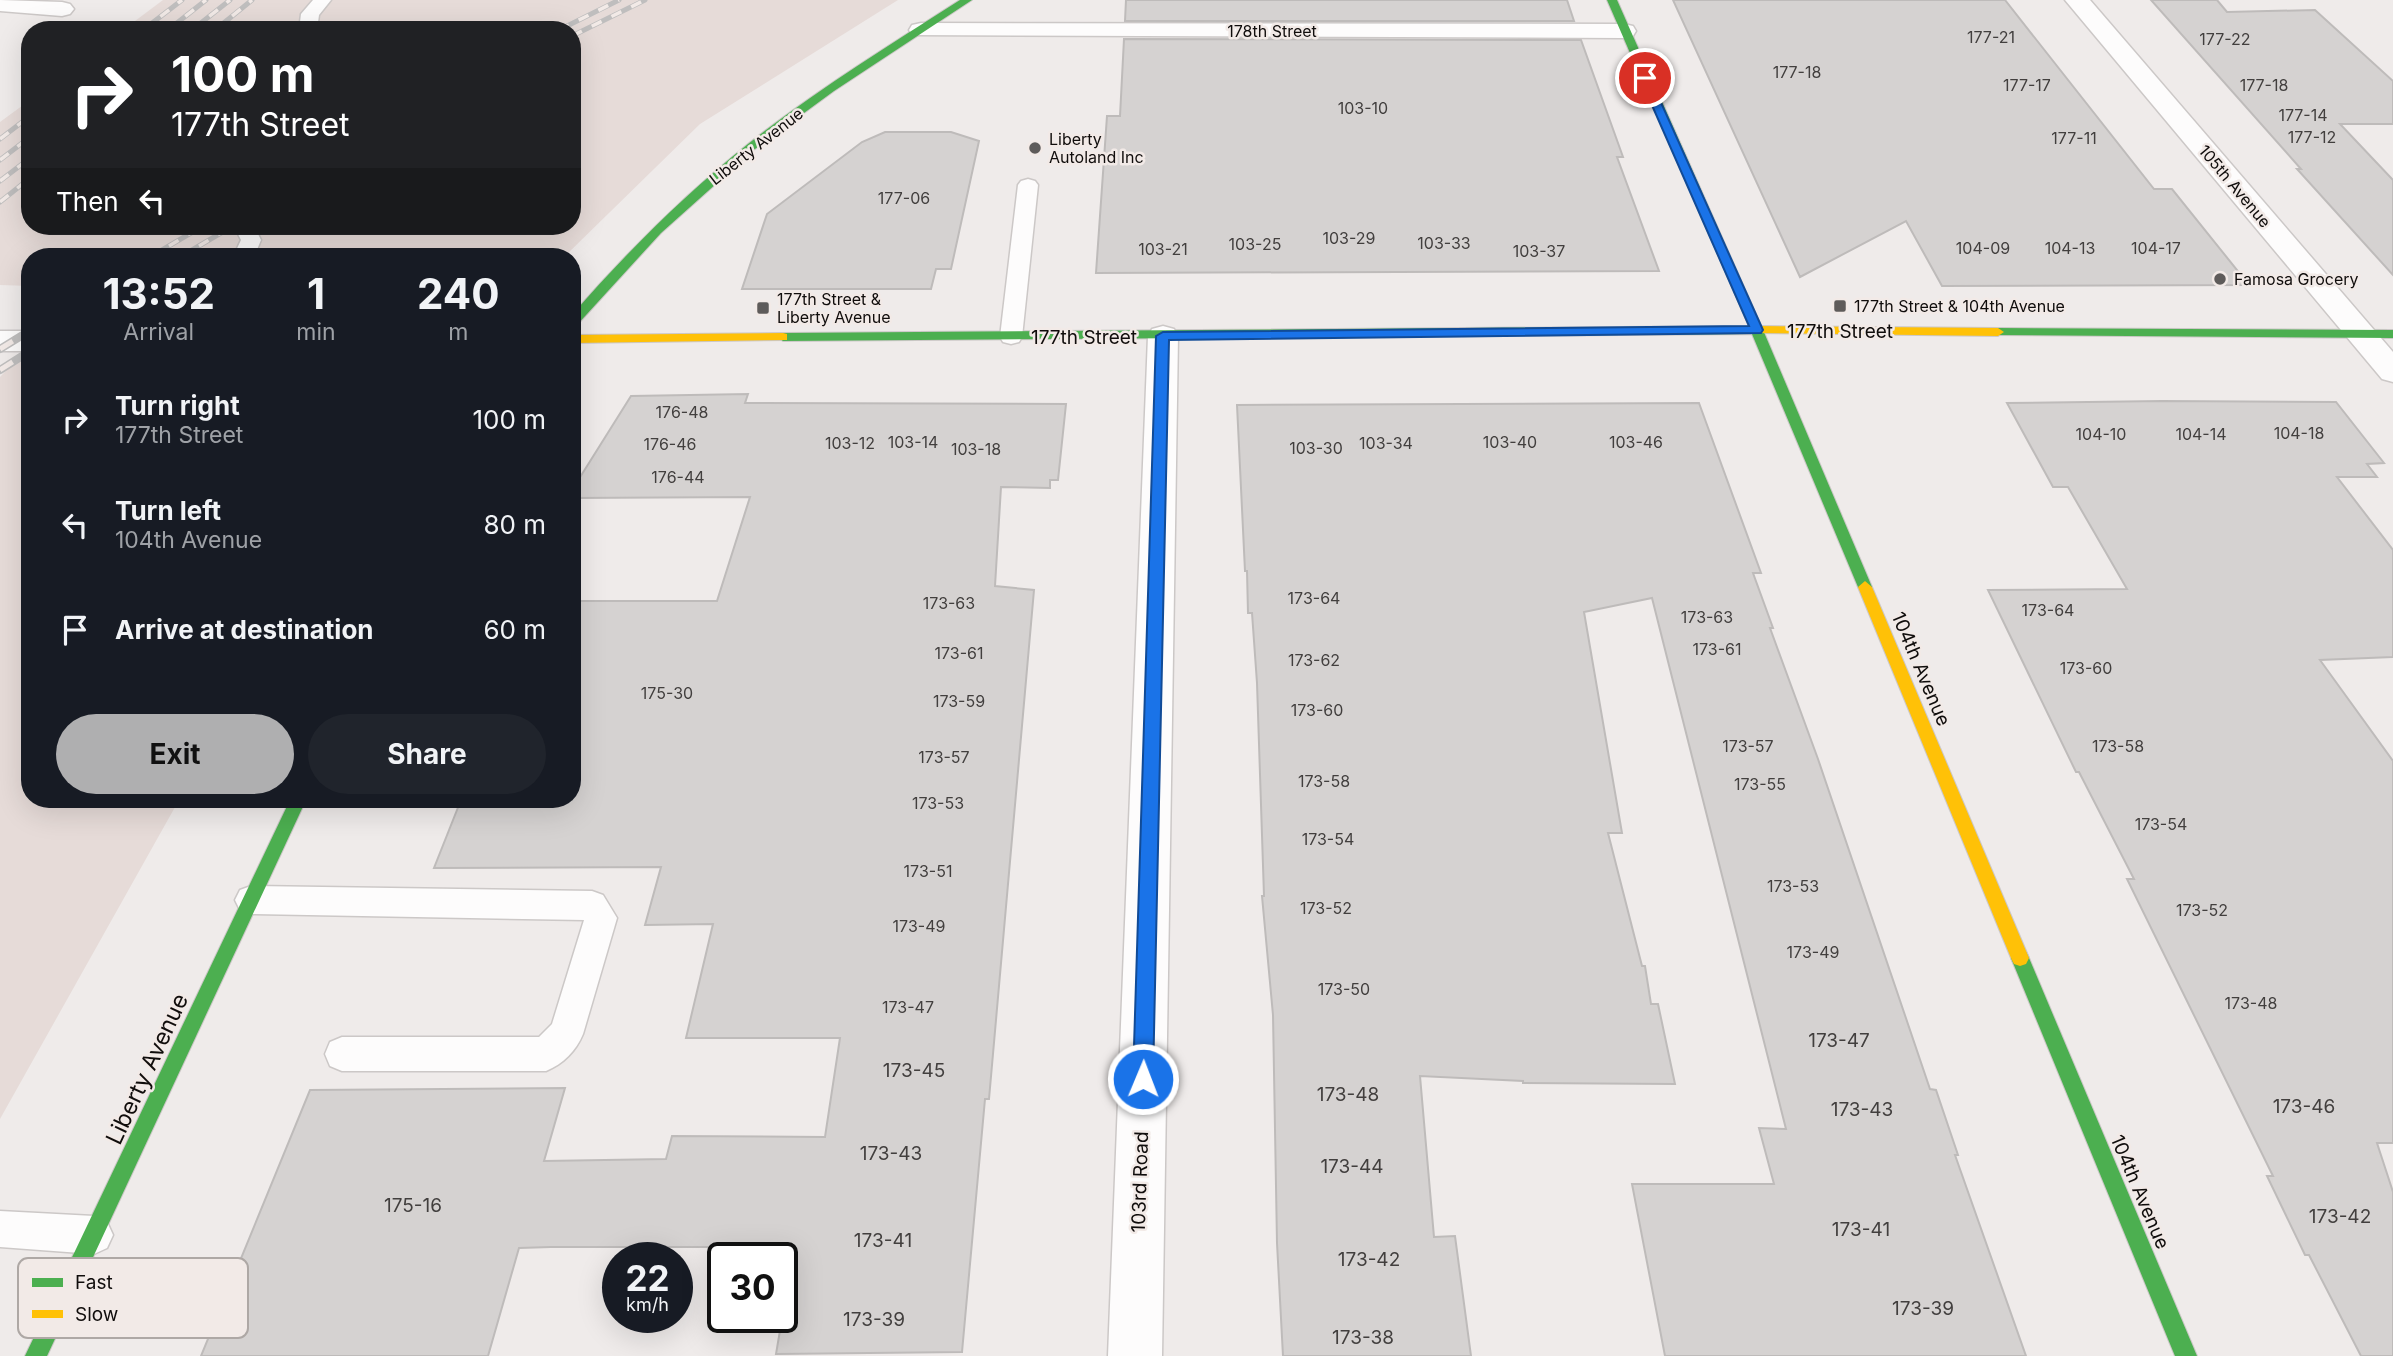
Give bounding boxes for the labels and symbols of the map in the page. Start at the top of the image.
street label: 178th Street [1227,21,1317,41]
house number: 177-21 [1967,27,2015,47]
house number: 177-22 [2199,29,2251,49]
pin [1615,48,1675,108]
house number: 177-18 [1773,62,1821,82]
house number: 177-17 [2003,75,2051,95]
house number: 177-18 [2240,75,2288,95]
house number: 103-10 [1338,98,1388,118]
street label: Liberty Avenue [705,103,807,189]
house number: 177-14 [2278,105,2328,125]
house number: 177-12 [2288,127,2336,147]
house number: 177-11 [2051,128,2097,148]
place label: Liberty Autoland Inc [1049,129,1144,167]
marker: Liberty Autoland Inc [1027,140,1043,156]
street label: 105th Avenue [2195,141,2275,231]
house number: 177-06 [878,188,930,208]
house number: 103-29 [1323,228,1375,248]
house number: 103-33 [1417,233,1471,253]
house number: 103-25 [1229,234,1281,254]
house number: 104-09 [1956,238,2010,258]
house number: 104-13 [2045,238,2095,258]
house number: 104-17 [2131,238,2181,258]
house number: 103-21 [1138,239,1188,259]
house number: 103-37 [1513,241,1565,261]
place label: Famosa Grocery [2234,269,2359,289]
marker: Famosa Grocery [2212,271,2228,287]
place label: 177th Street & Liberty Avenue [777,289,891,327]
place label: 177th Street & 104th Avenue [1854,296,2065,316]
marker: 177th Street & 104th Avenue [1832,298,1848,314]
marker: 177th Street & Liberty Avenue [755,300,771,316]
street label: 177th Street [1787,320,1893,343]
street label: 177th Street [1031,326,1137,349]
house number: 176-48 [656,402,708,422]
house number: 104-18 [2274,423,2324,443]
house number: 104-10 [2076,424,2126,444]
house number: 104-14 [2175,424,2227,444]
house number: 103-14 [888,432,938,452]
house number: 103-40 [1483,432,1537,452]
house number: 103-46 [1609,432,1663,452]
house number: 103-12 [825,433,875,453]
house number: 103-34 [1359,433,1413,453]
house number: 176-46 [644,434,696,454]
house number: 103-30 [1289,438,1343,458]
house number: 103-18 [951,439,1001,459]
house number: 176-44 [651,467,705,487]
house number: 173-64 [1288,588,1340,608]
house number: 173-63 [923,593,975,613]
house number: 173-64 [2022,600,2074,620]
house number: 173-63 [1681,607,1733,627]
street label: 104th Avenue [1887,609,1955,729]
house number: 173-61 [1693,639,1741,659]
house number: 173-61 [935,643,983,663]
house number: 173-62 [1288,650,1340,670]
house number: 173-60 [2060,658,2112,678]
house number: 175-30 [641,683,693,703]
house number: 173-59 [933,691,985,711]
house number: 173-60 [1291,700,1343,720]
house number: 173-57 [1722,736,1774,756]
house number: 173-58 [2092,736,2144,756]
house number: 173-57 [918,747,970,767]
house number: 173-58 [1298,771,1350,791]
house number: 173-55 [1734,774,1786,794]
house number: 173-53 [912,793,964,813]
house number: 173-54 [2135,814,2187,834]
house number: 173-54 [1302,829,1354,849]
house number: 173-51 [904,861,952,881]
house number: 173-53 [1767,876,1819,896]
house number: 173-52 [1300,898,1352,918]
house number: 173-52 [2176,900,2228,920]
house number: 173-49 [893,916,945,936]
house number: 173-49 [1787,942,1839,962]
house number: 173-50 [1318,979,1370,999]
street label: Liberty Avenue [100,989,194,1149]
house number: 173-48 [2225,993,2277,1013]
house number: 173-47 [882,997,934,1017]
house number: 173-47 [1808,1029,1870,1052]
position arrow [1106,1042,1180,1116]
house number: 173-45 [883,1059,945,1082]
house number: 173-48 [1317,1083,1379,1106]
house number: 173-46 [2273,1095,2335,1118]
house number: 173-43 [1831,1098,1893,1121]
street label: 103rd Road [1127,1131,1153,1233]
street label: 104th Avenue [2106,1132,2174,1252]
house number: 173-43 [860,1142,922,1165]
house number: 173-44 [1320,1155,1384,1178]
house number: 175-16 [384,1194,442,1217]
house number: 173-42 [2309,1205,2371,1228]
house number: 173-41 [1832,1218,1890,1241]
house number: 173-41 [854,1229,912,1252]
speed limit sign: 30 [707,1242,798,1333]
house number: 173-42 [1338,1248,1400,1271]
legend [18,1258,248,1338]
text: Fast [75,1271,113,1294]
house number: 173-39 [1892,1297,1954,1320]
text: Slow [75,1303,118,1326]
house number: 173-39 [843,1308,905,1331]
house number: 173-38 [1332,1326,1394,1349]

